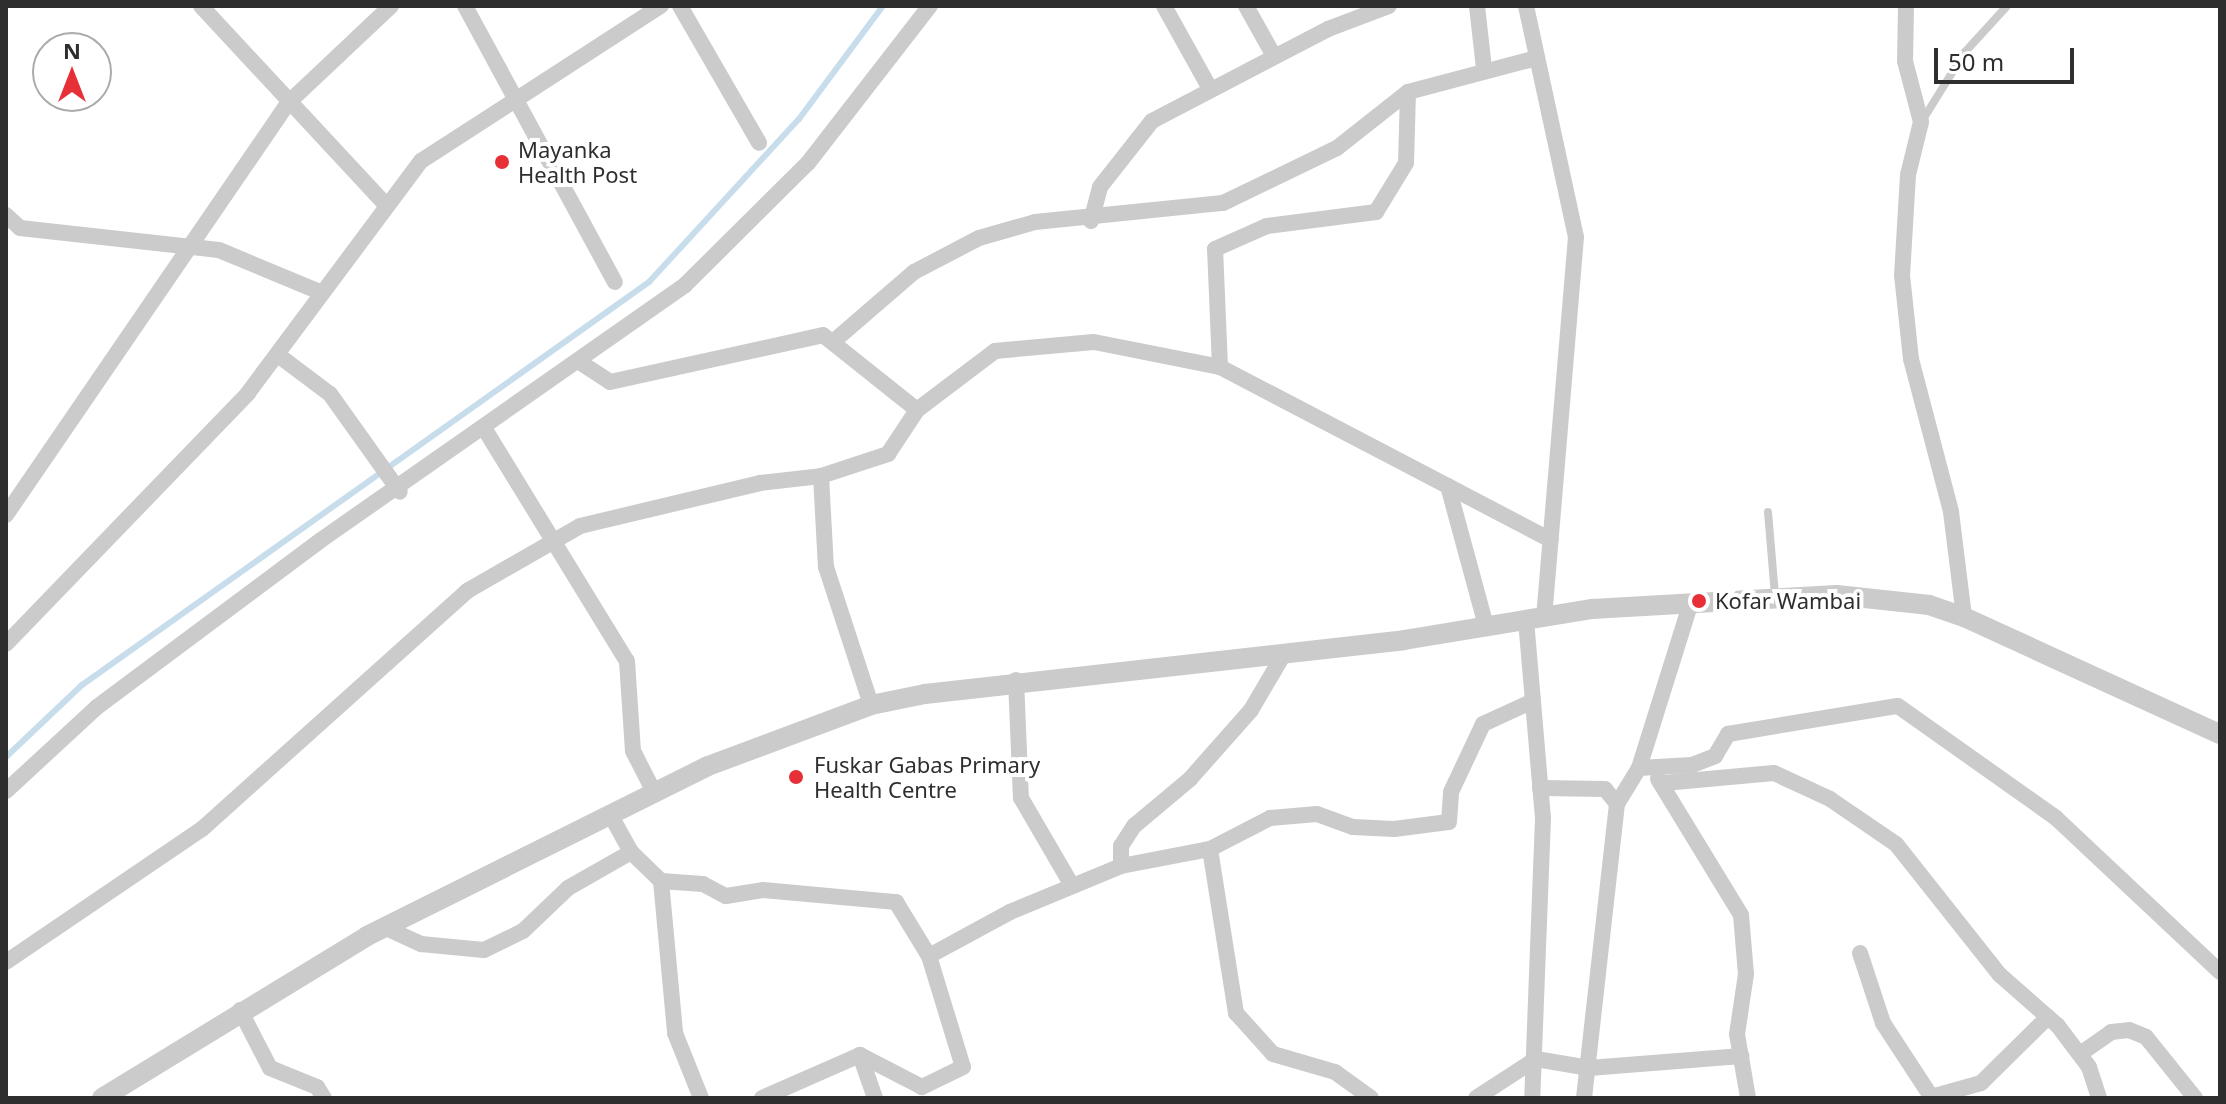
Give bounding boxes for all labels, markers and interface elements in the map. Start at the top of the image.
north arrow [32,32,112,112]
scale bar [1938,32,2078,82]
text: N [63,35,81,65]
text: 50 m [1948,45,2004,78]
place label: Mayanka Health Post [518,136,637,188]
marker: Mayanka Health Post [493,153,511,171]
place label: Kofar Wambai [1715,588,1861,614]
marker: Kofar Wambai [1690,592,1708,610]
place label: Fuskar Gabas Primary Health Centre [814,751,1040,802]
marker: Fuskar Gabas Primary Health Centre [785,766,807,788]

